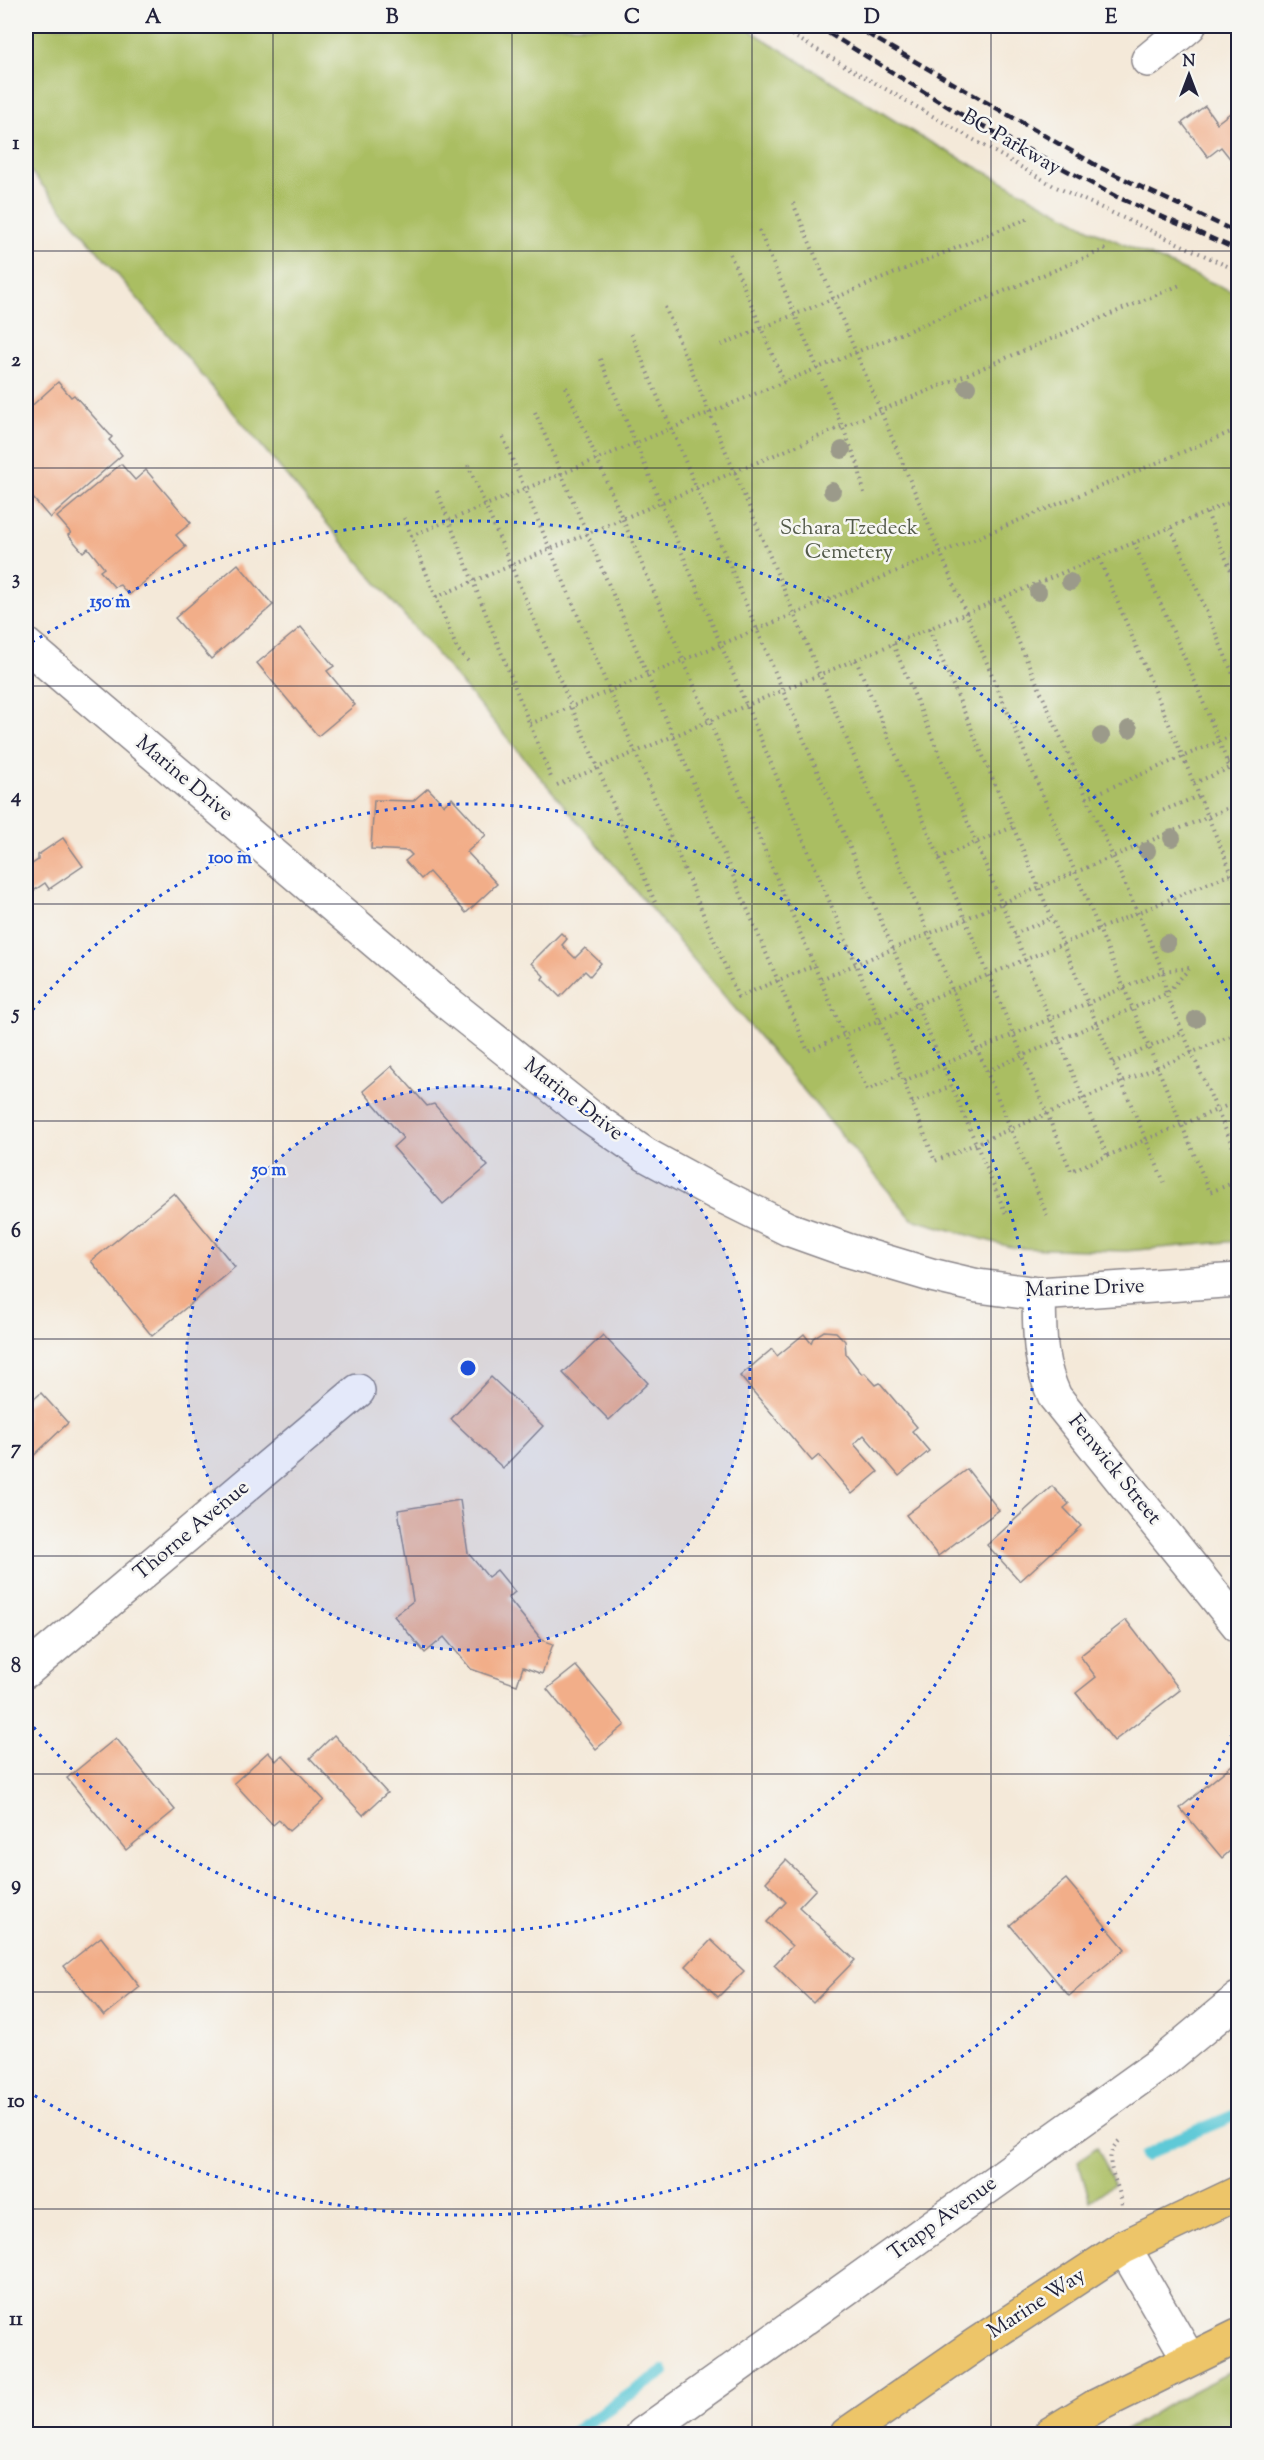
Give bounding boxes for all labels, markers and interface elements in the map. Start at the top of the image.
text: A [145,4,162,33]
text: B [386,4,399,33]
text: C [624,4,640,33]
text: D [864,4,880,33]
text: E [1105,4,1118,33]
north arrow [1159,45,1219,105]
text: N [1183,51,1196,74]
street label: BC Parkway [956,103,1067,184]
text: 1 [13,130,20,159]
text: 2 [11,347,21,376]
park label: Schara Tzedeck Cemetery [780,514,919,568]
text: 3 [12,565,20,594]
text: 150 m [90,590,130,616]
street label: Marine Drive [129,729,239,829]
text: 4 [10,783,21,812]
text: 100 m [208,846,252,872]
text: 5 [11,1000,20,1029]
street label: Marine Drive [517,1051,629,1149]
text: 50 m [250,1158,286,1184]
text: 6 [11,1218,21,1247]
street label: Marine Drive [1025,1272,1145,1306]
centre of rings [458,1358,478,1378]
street label: Fenwick Street [1060,1408,1168,1532]
text: 7 [11,1435,22,1464]
street label: Thorne Avenue [128,1474,256,1588]
text: 8 [11,1653,21,1682]
text: 9 [11,1871,21,1900]
text: 10 [7,2088,25,2117]
street label: Trapp Avenue [882,2169,1004,2269]
street label: Marine Way [982,2261,1092,2347]
text: 11 [9,2306,23,2335]

